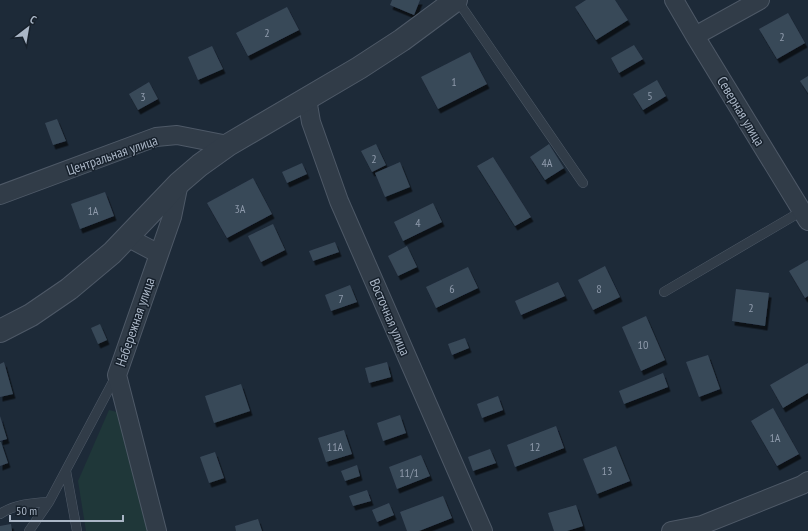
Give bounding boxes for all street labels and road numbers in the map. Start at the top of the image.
street label: Северная улица [713,73,769,149]
street label: Центральная улица [64,131,160,179]
street label: Набережная улица [111,275,159,369]
street label: Восточная улица [366,276,414,358]

